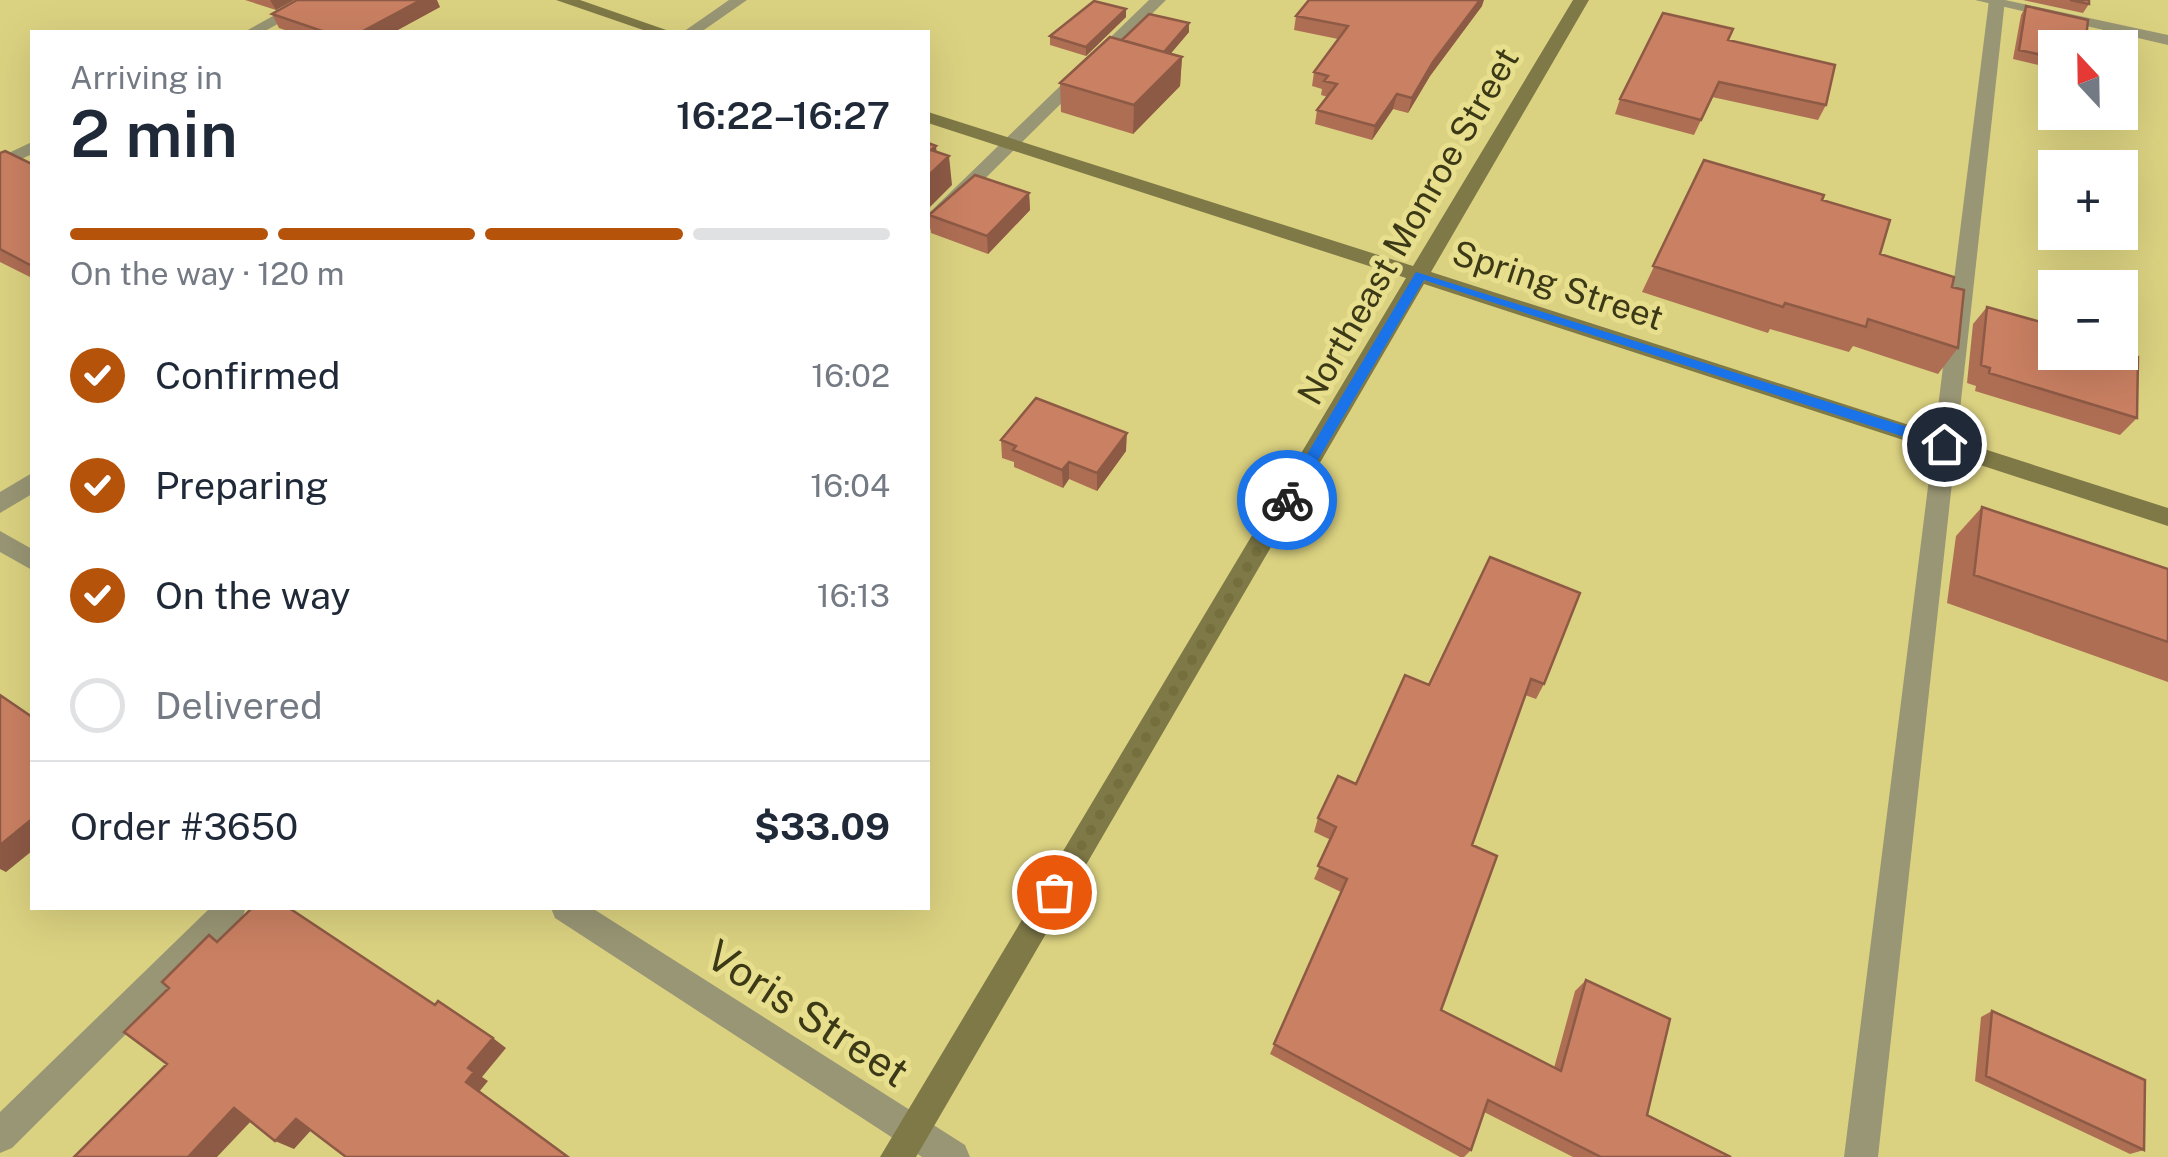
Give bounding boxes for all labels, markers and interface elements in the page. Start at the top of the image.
north arrow [2038,30,2138,130]
map controls [2038,30,2138,370]
street label: Northeast Monroe Street [1289,40,1527,412]
text: Arriving in [70,59,223,96]
text: 16:22–16:27 [676,93,890,138]
text: 2 min [70,95,238,172]
button: + [2038,150,2138,250]
street label: Spring Street [1447,232,1669,338]
text: On the way · 120 m [70,255,344,292]
button: − [2038,270,2138,370]
icon: check [70,348,125,403]
text: Confirmed [155,353,340,398]
text: 16:02 [811,357,890,394]
pin [1902,402,1987,487]
icon: home [1917,417,1972,472]
courier [1237,450,1337,550]
icon: check [70,458,125,513]
text: Preparing [155,463,329,508]
text: 16:04 [810,467,890,504]
icon: bike [1260,473,1315,528]
icon: check [70,568,125,623]
text: On the way [155,573,351,618]
text: 16:13 [817,577,890,614]
text: Delivered [155,683,323,728]
text: Order #3650 [70,804,298,849]
text: $33.09 [754,804,890,849]
pin [1012,850,1097,935]
icon: bag [1027,865,1082,920]
street label: Voris Street [698,930,918,1096]

